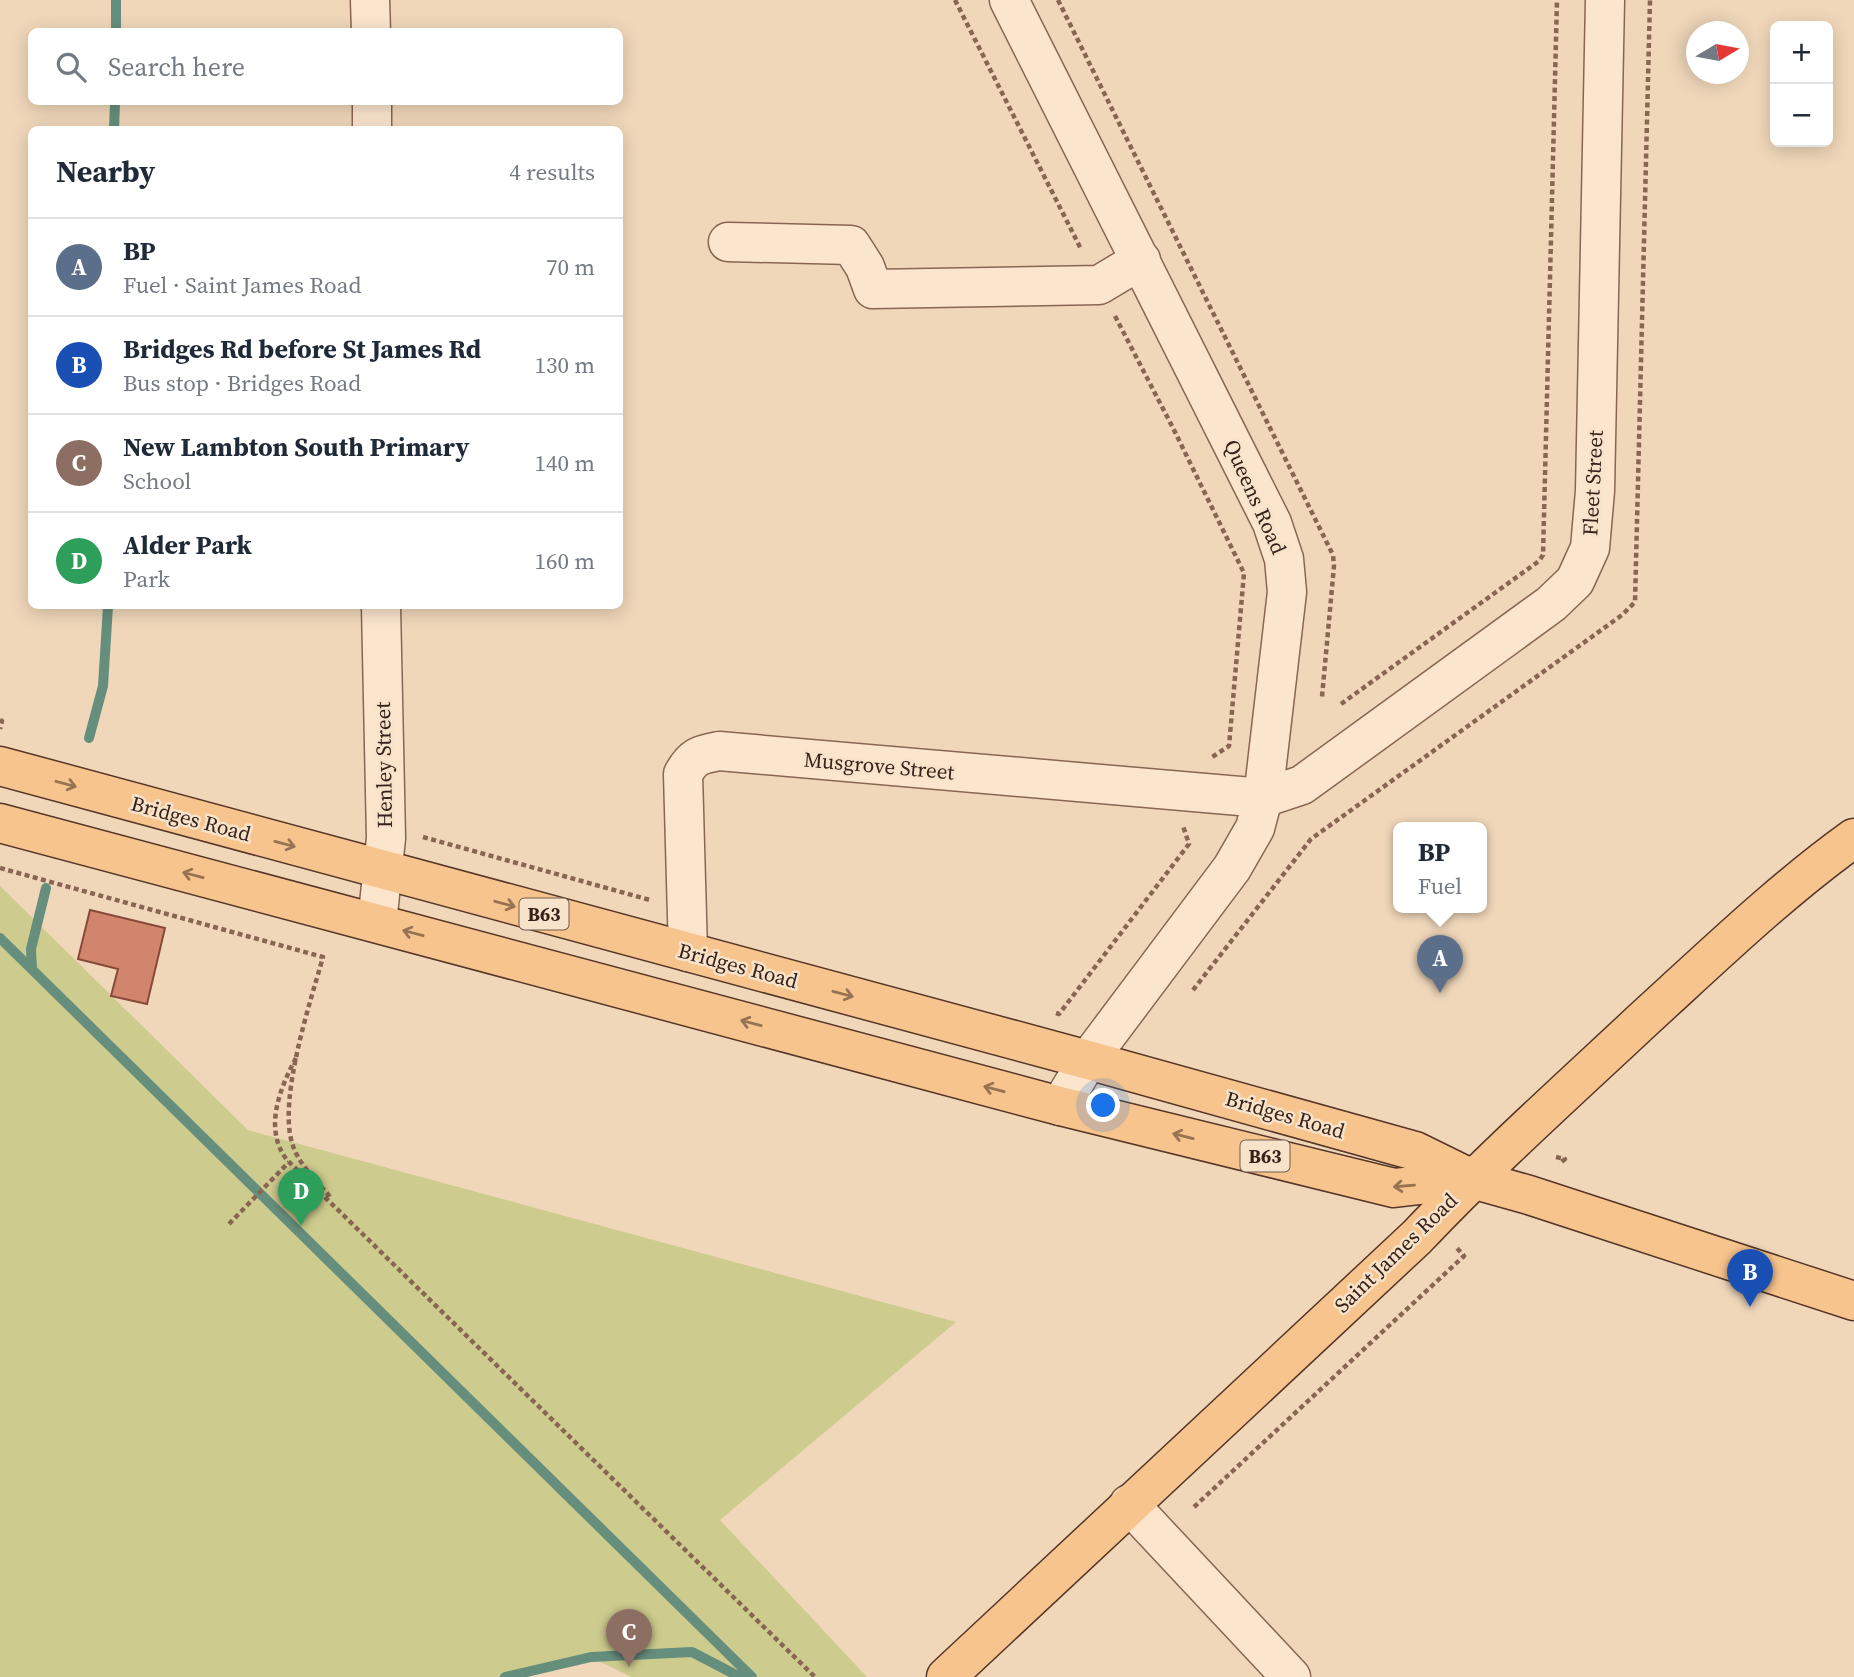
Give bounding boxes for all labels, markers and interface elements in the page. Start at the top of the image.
north arrow [1686,21,1749,84]
map controls [1770,21,1833,147]
button: + [1770,21,1833,84]
search box [28,28,623,105]
icon: search [52,48,90,86]
text: Search here [108,49,245,85]
button: − [1770,84,1833,147]
text: Nearby [56,151,155,192]
text: 4 results [509,156,595,188]
text: BP [123,233,155,269]
text: A [71,251,87,283]
text: 70 m [546,251,595,283]
text: Fuel · Saint James Road [123,269,362,301]
text: Bridges Rd before St James Rd [123,331,481,367]
text: B [72,349,86,381]
text: 130 m [534,349,595,381]
text: Bus stop · Bridges Road [123,367,361,399]
text: New Lambton South Primary [123,429,469,465]
street label: Fleet Street [1575,429,1610,537]
street label: Queens Road [1217,435,1294,559]
text: C [72,447,86,479]
text: 140 m [534,447,595,479]
text: School [123,465,191,497]
text: Alder Park [123,527,252,563]
text: D [71,545,87,577]
text: 160 m [534,545,595,577]
text: Park [123,563,170,595]
street label: Henley Street [368,701,399,828]
street label: Musgrove Street [803,744,956,787]
one-way arrow [55,779,77,792]
street label: Bridges Road [128,789,254,848]
popup [1393,822,1487,913]
text: BP [1418,834,1450,870]
one-way arrow [274,839,296,852]
one-way arrow [182,867,204,880]
text: Fuel [1418,870,1462,902]
one-way arrow [494,898,516,911]
road number: B63 [520,898,568,930]
one-way arrow [402,926,425,939]
pin: A [1417,935,1463,993]
street label: Bridges Road [675,936,801,995]
one-way arrow [831,988,854,1001]
one-way arrow [740,1016,762,1029]
one-way arrow [984,1081,1006,1094]
street label: Bridges Road [1222,1084,1348,1145]
your location [1086,1088,1120,1122]
one-way arrow [1172,1129,1195,1142]
road number: B63 [1240,1140,1290,1172]
pin: D [278,1168,324,1226]
one-way arrow [1393,1180,1416,1193]
street label: Saint James Road [1328,1186,1464,1319]
pin: B [1727,1249,1773,1307]
pin: C [606,1609,652,1667]

